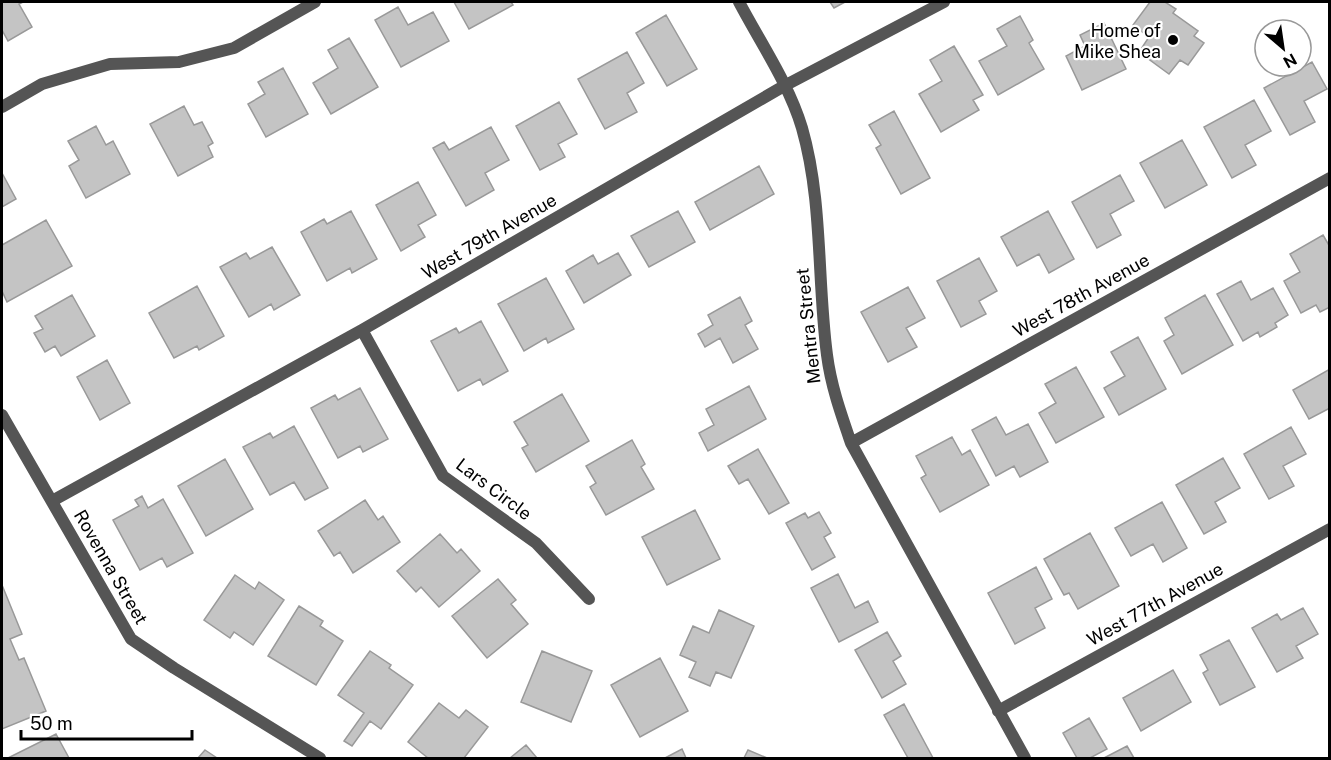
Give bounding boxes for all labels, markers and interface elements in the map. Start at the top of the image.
north arrow [1253,18,1313,78]
place label: Home of Mike Shea [1074,20,1161,62]
marker: Home of Mike Shea [1166,33,1180,47]
text: N [1280,49,1300,72]
street label: West 79th Avenue [418,189,560,283]
street label: West 78th Avenue [1009,249,1153,341]
street label: Mentra Street [791,267,825,385]
street label: Lars Circle [452,454,536,524]
street label: Rovenna Street [70,506,152,628]
street label: West 77th Avenue [1083,558,1227,650]
scale bar [21,703,192,741]
text: 50 m [30,713,73,734]

